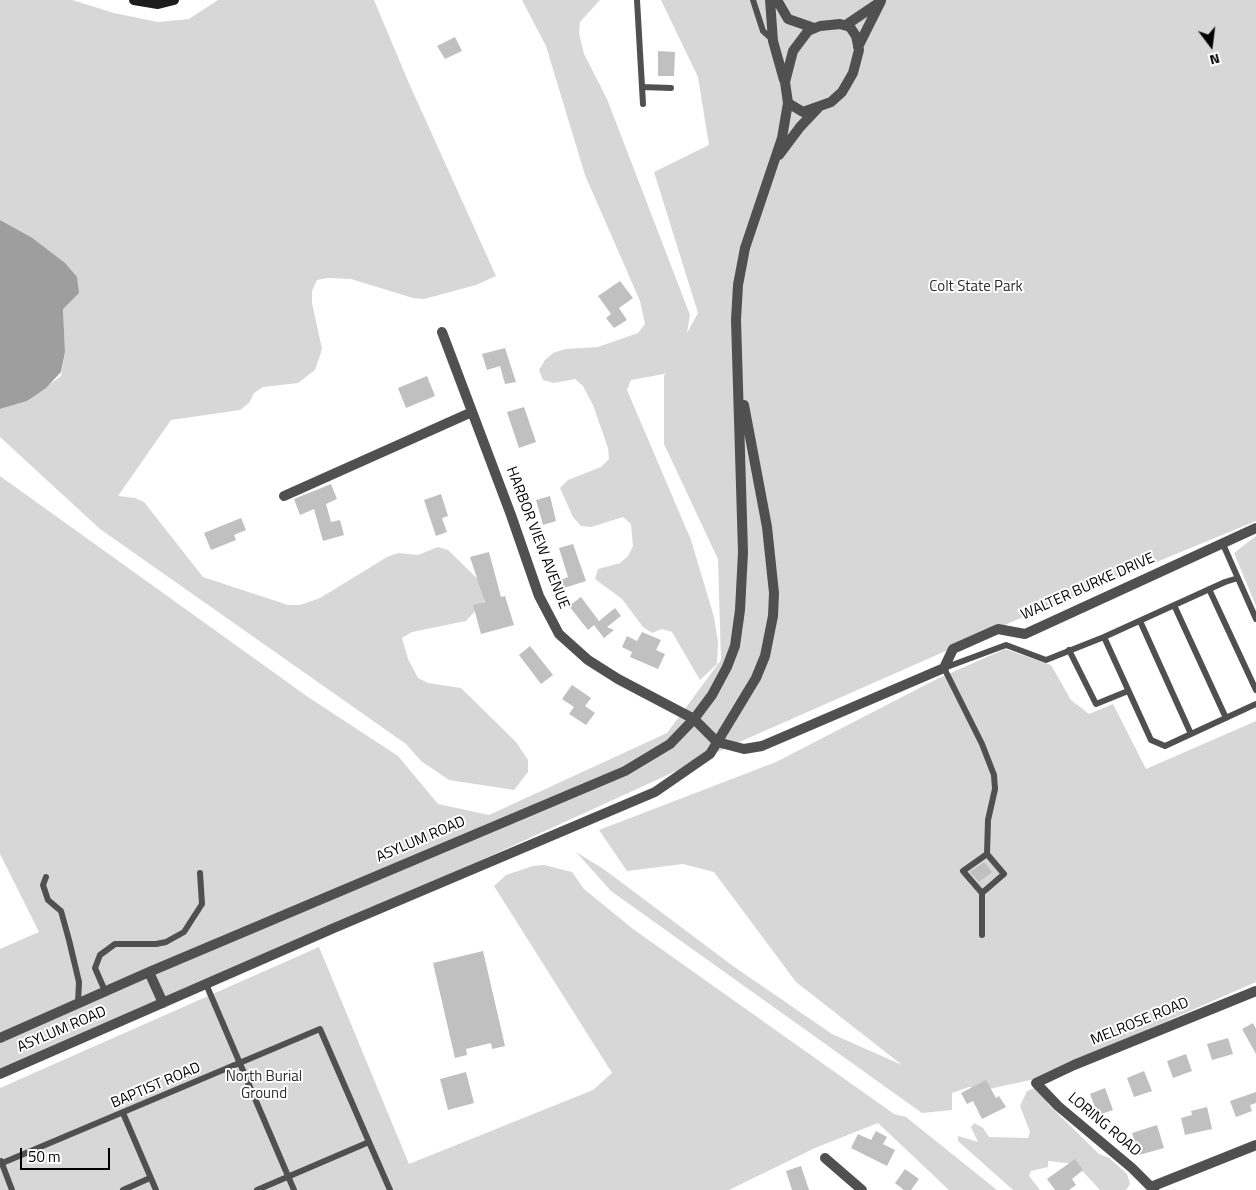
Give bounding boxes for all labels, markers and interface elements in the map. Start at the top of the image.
north arrow [1186,20,1236,70]
text: N [1208,49,1222,71]
park label: Colt State Park [929,278,1023,296]
street label: HARBOR VIEW AVENUE [502,464,572,612]
street label: WALTER BURKE DRIVE [1018,549,1158,625]
street label: ASYLUM ROAD [374,813,468,867]
street label: MELROSE ROAD [1088,994,1192,1050]
street label: ASYLUM ROAD [15,1003,109,1057]
street label: BAPTIST ROAD [109,1059,203,1113]
park label: North Burial Ground [226,1068,302,1103]
street label: LORING ROAD [1064,1089,1144,1161]
scale bar [22,1138,112,1170]
text: 50 m [28,1145,61,1168]

